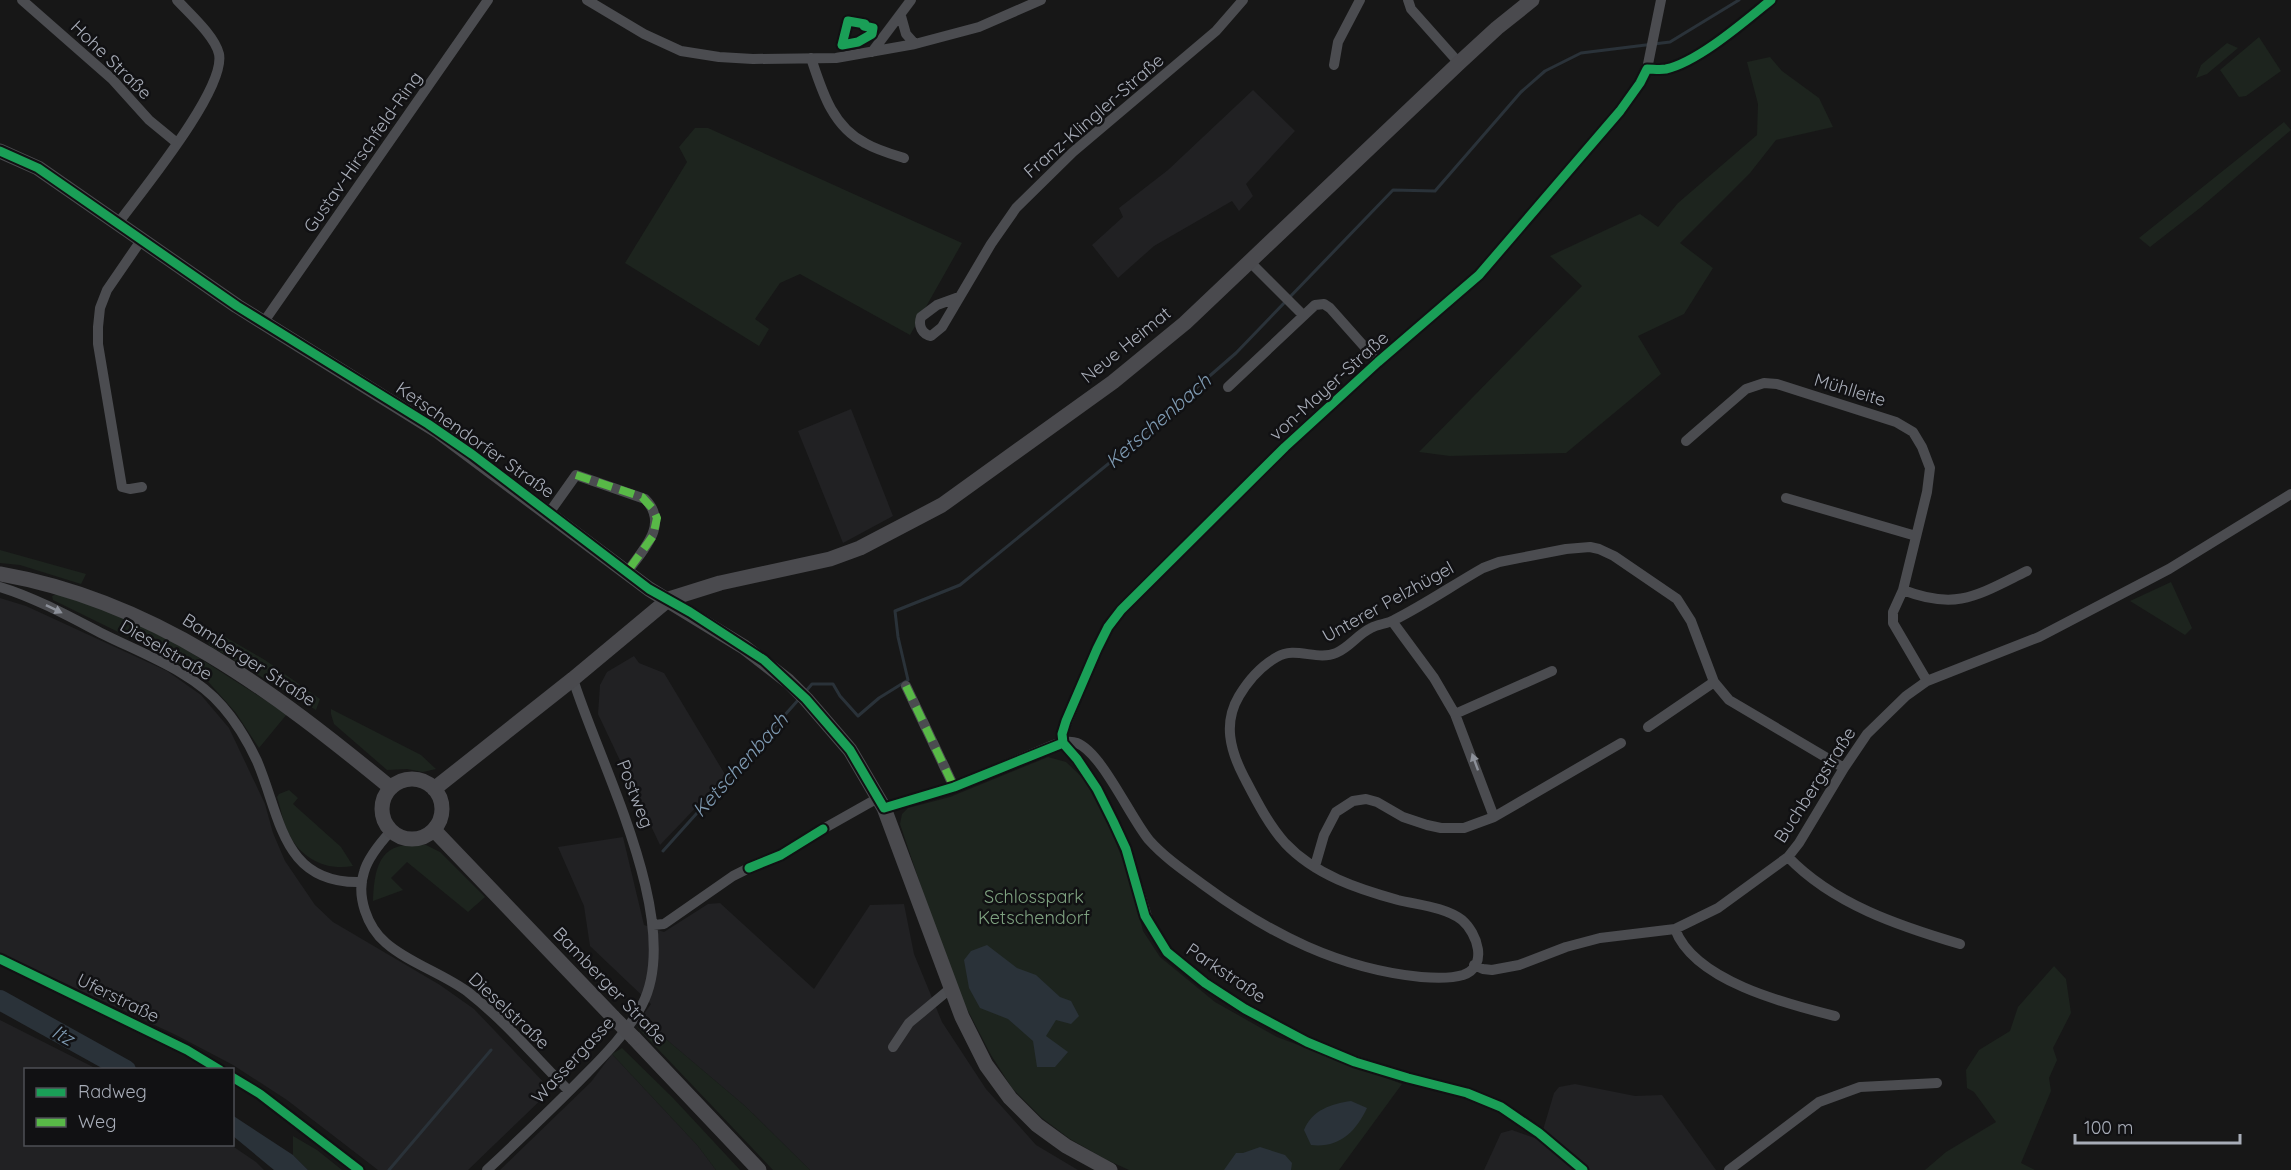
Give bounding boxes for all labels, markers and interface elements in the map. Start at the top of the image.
street label: Hohe Straße [66,15,157,104]
street label: Franz-Klingler-Straße [1019,48,1169,183]
street label: Gustav-Hirschfeld-Ring [298,67,427,237]
street label: Neue Heimat [1076,301,1175,388]
street label: von-Mayer-Straße [1264,326,1393,445]
water label: Ketschenbach [1100,368,1216,473]
street label: Mühlleite [1812,368,1889,411]
street label: Ketschendorfer Straße [392,376,559,503]
street label: Unterer Pelzhügel [1318,556,1458,647]
one-way arrow [45,605,62,614]
street label: Bamberger Straße [178,608,320,711]
street label: Dieselstraße [116,614,217,685]
water label: Ketschenbach [686,707,793,822]
street label: Buchbergstraße [1769,722,1861,847]
one-way arrow [1469,753,1479,771]
street label: Postweg [612,756,659,831]
park label: Schlosspark Ketschendorf [978,885,1091,929]
street label: Bamberger Straße [548,922,672,1049]
street label: Parkstraße [1182,938,1271,1008]
street label: Dieselstraße [464,967,555,1054]
street label: Uferstraße [73,968,163,1027]
street label: Wassergasse [526,1011,619,1108]
water label: Itz [48,1018,81,1052]
legend [24,1068,234,1146]
text: Radweg [78,1080,147,1103]
scale bar [2075,1107,2240,1145]
text: Weg [78,1110,116,1133]
text: 100 m [2084,1116,2133,1139]

